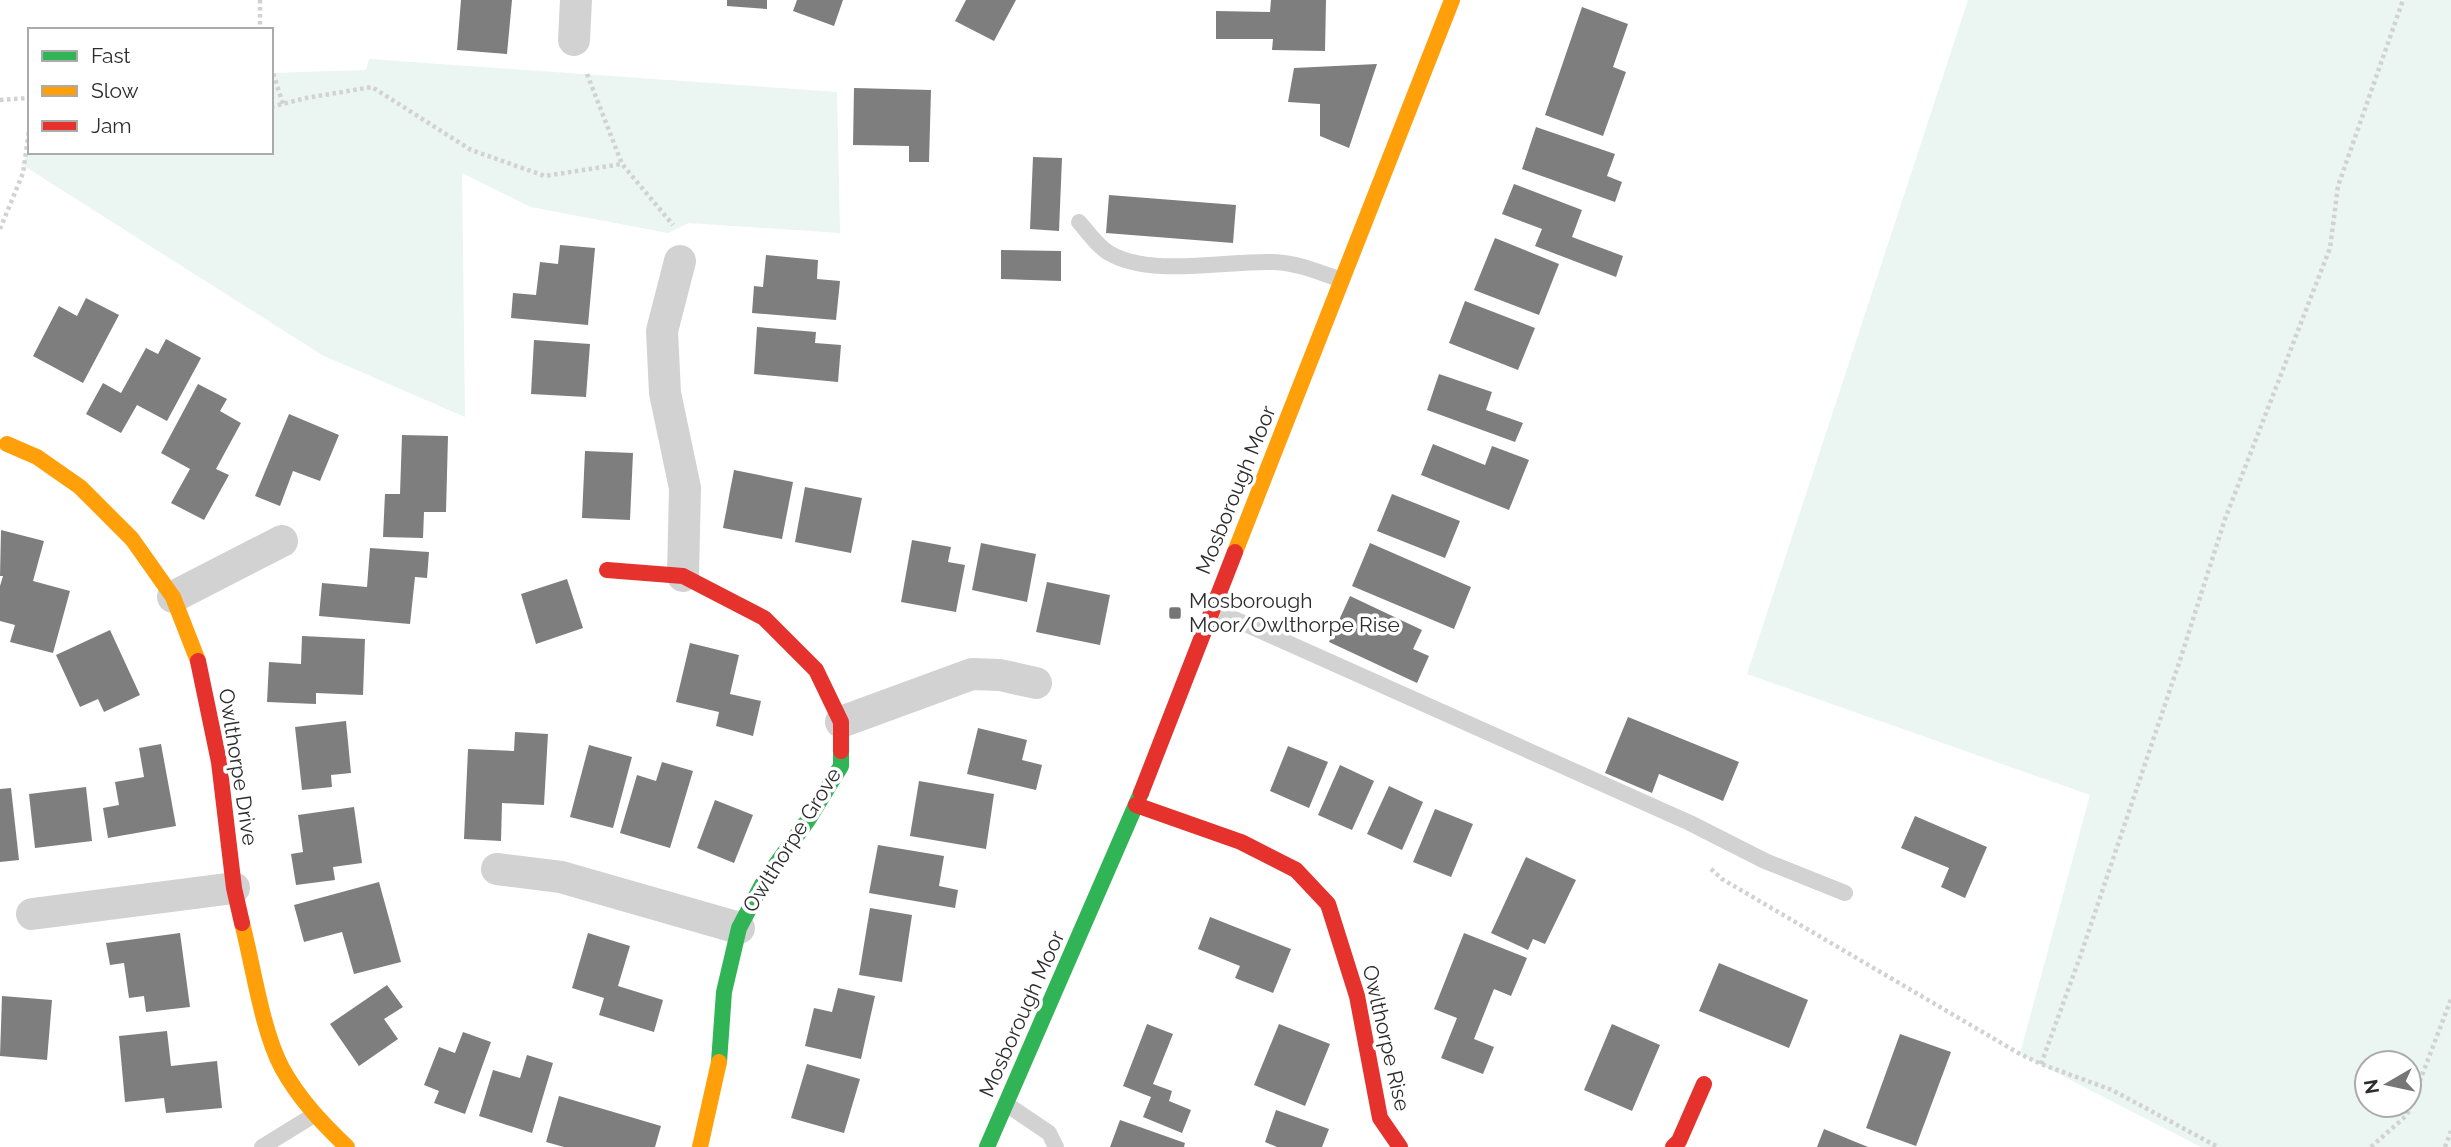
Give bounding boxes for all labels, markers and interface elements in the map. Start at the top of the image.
legend [28,28,273,154]
text: Fast [91,43,131,68]
text: Slow [91,78,139,103]
text: Jam [91,113,132,138]
street label: Mosborough Moor [1190,401,1281,578]
place label: Mosborough Moor/Owlthorpe Rise [1189,588,1400,637]
marker: Mosborough Moor/Owlthorpe Rise [1167,605,1183,621]
street label: Owlthorpe Drive [214,687,263,847]
street label: Owlthorpe Grove [737,763,846,917]
street label: Mosborough Moor [974,926,1070,1101]
street label: Owlthorpe Rise [1358,962,1415,1113]
north arrow [2353,1049,2423,1119]
text: N [2359,1078,2383,1096]

